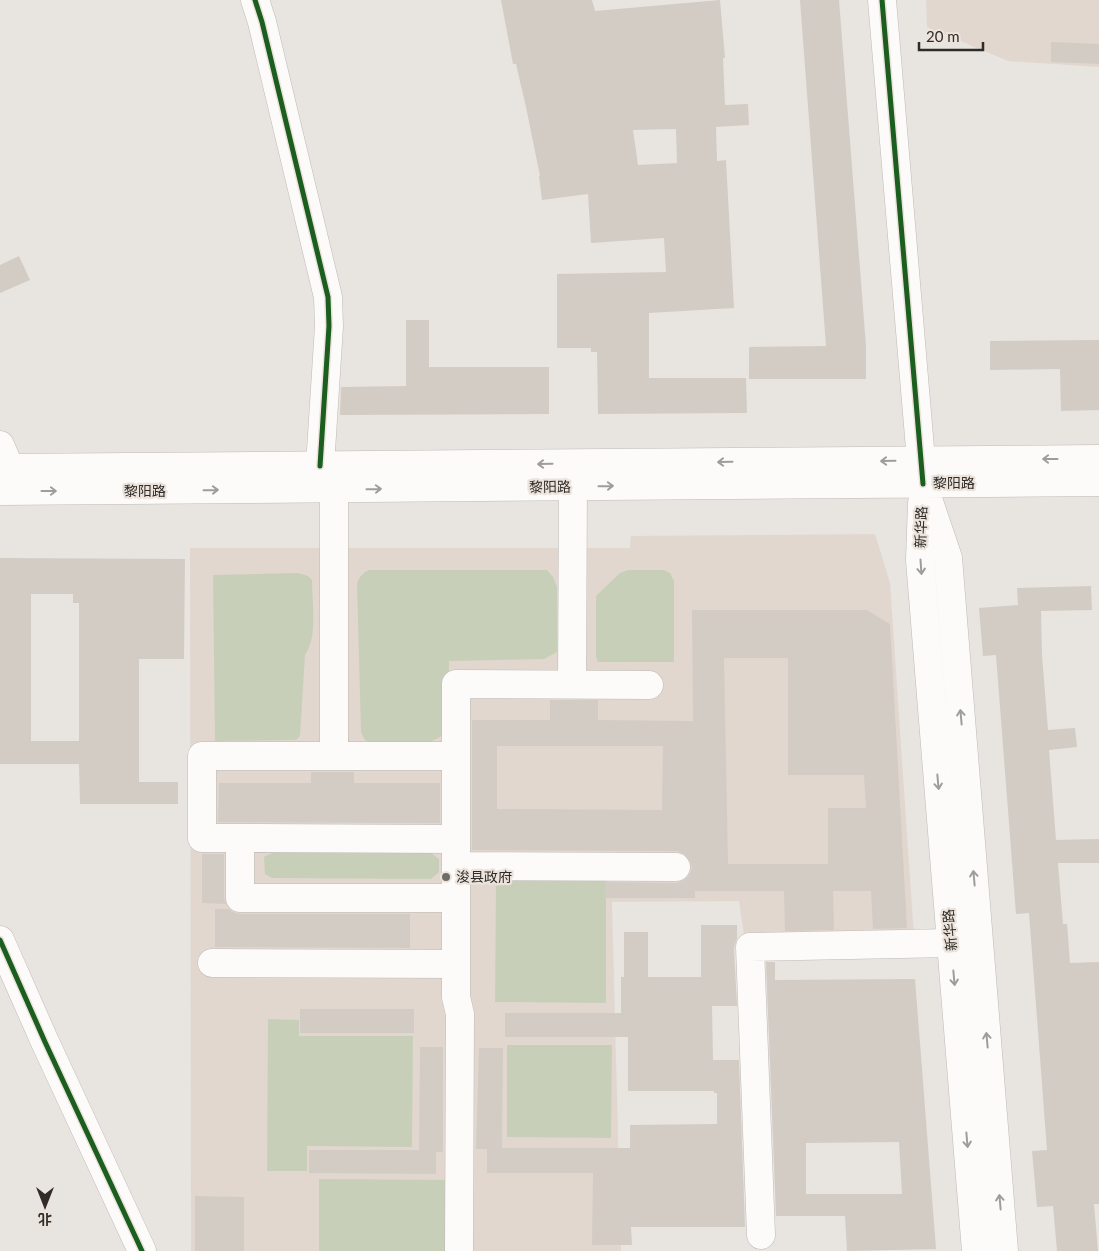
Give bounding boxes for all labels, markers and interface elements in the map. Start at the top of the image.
scale bar [919,20,983,52]
text: 20 m [926,27,960,45]
one-way arrow [1043,454,1059,464]
one-way arrow [880,456,896,466]
one-way arrow [718,457,734,467]
one-way arrow [538,459,554,469]
street label: 黎阳路 [933,474,975,491]
street label: 黎阳路 [529,478,571,495]
street label: 黎阳路 [124,482,166,499]
one-way arrow [598,482,614,491]
one-way arrow [365,484,381,493]
one-way arrow [202,485,219,495]
one-way arrow [40,486,56,496]
street label: 新华路 [911,506,930,548]
one-way arrow [916,559,926,575]
one-way arrow [956,709,965,725]
one-way arrow [934,773,943,789]
place label: 浚县政府 [456,868,512,885]
marker: 浚县政府 [440,871,452,883]
one-way arrow [969,871,978,887]
street label: 新华路 [939,908,960,952]
one-way arrow [950,970,959,986]
one-way arrow [982,1033,991,1049]
one-way arrow [963,1132,972,1148]
north arrow [20,1181,70,1231]
one-way arrow [995,1195,1005,1211]
text: 北 [38,1211,52,1228]

